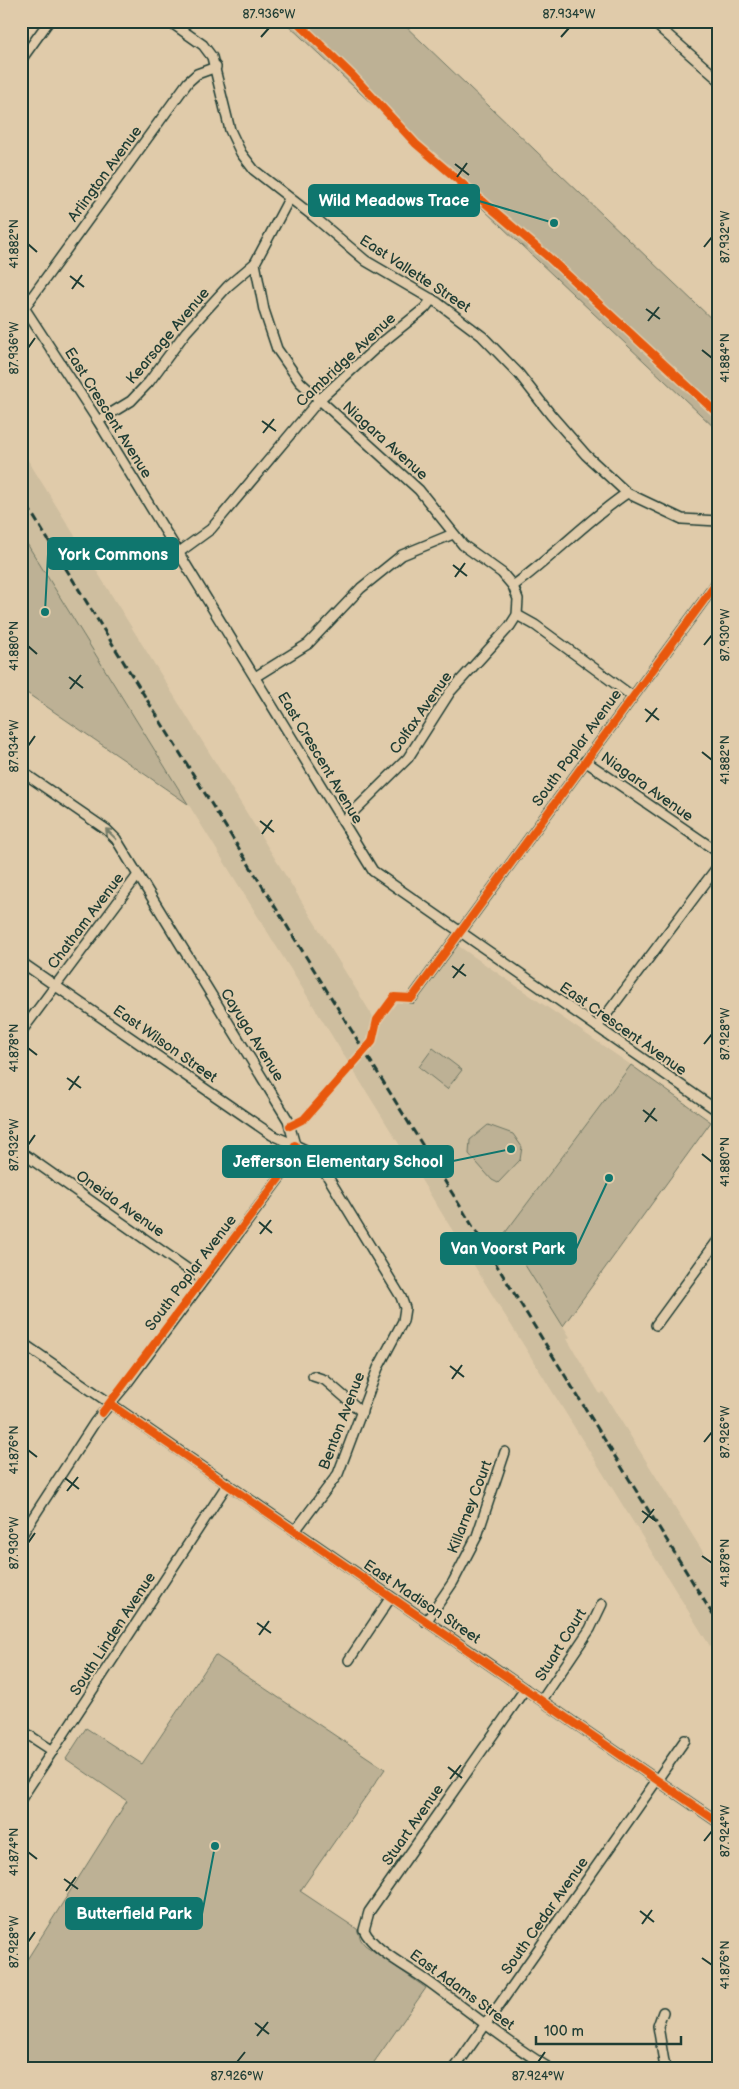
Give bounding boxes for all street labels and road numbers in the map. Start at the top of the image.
street label: Arlington Avenue [64,122,146,226]
street label: East Vallette Street [356,231,474,317]
street label: Kearsage Avenue [122,284,214,388]
street label: Cambridge Avenue [292,309,400,411]
street label: East Crescent Avenue [60,344,156,482]
street label: Niagara Avenue [338,398,432,484]
street label: Colfax Avenue [386,668,457,758]
street label: South Poplar Avenue [528,686,626,810]
street label: East Crescent Avenue [273,688,367,828]
street label: Niagara Avenue [597,748,697,826]
street label: Chatham Avenue [44,869,128,973]
street label: East Crescent Avenue [556,978,690,1080]
street label: Cayuga Avenue [216,985,288,1085]
street label: East Wilson Street [109,1001,221,1087]
street label: Oneida Avenue [72,1166,168,1242]
street label: South Poplar Avenue [141,1211,241,1335]
street label: Benton Avenue [315,1369,369,1473]
street label: Killarney Court [444,1457,497,1556]
street label: East Madison Street [360,1556,485,1648]
street label: South Linden Avenue [66,1568,160,1699]
street label: Stuart Court [531,1605,591,1685]
street label: Stuart Avenue [378,1781,448,1869]
street label: South Cedar Avenue [497,1853,593,1978]
street label: East Adams Street [406,1946,519,2035]

